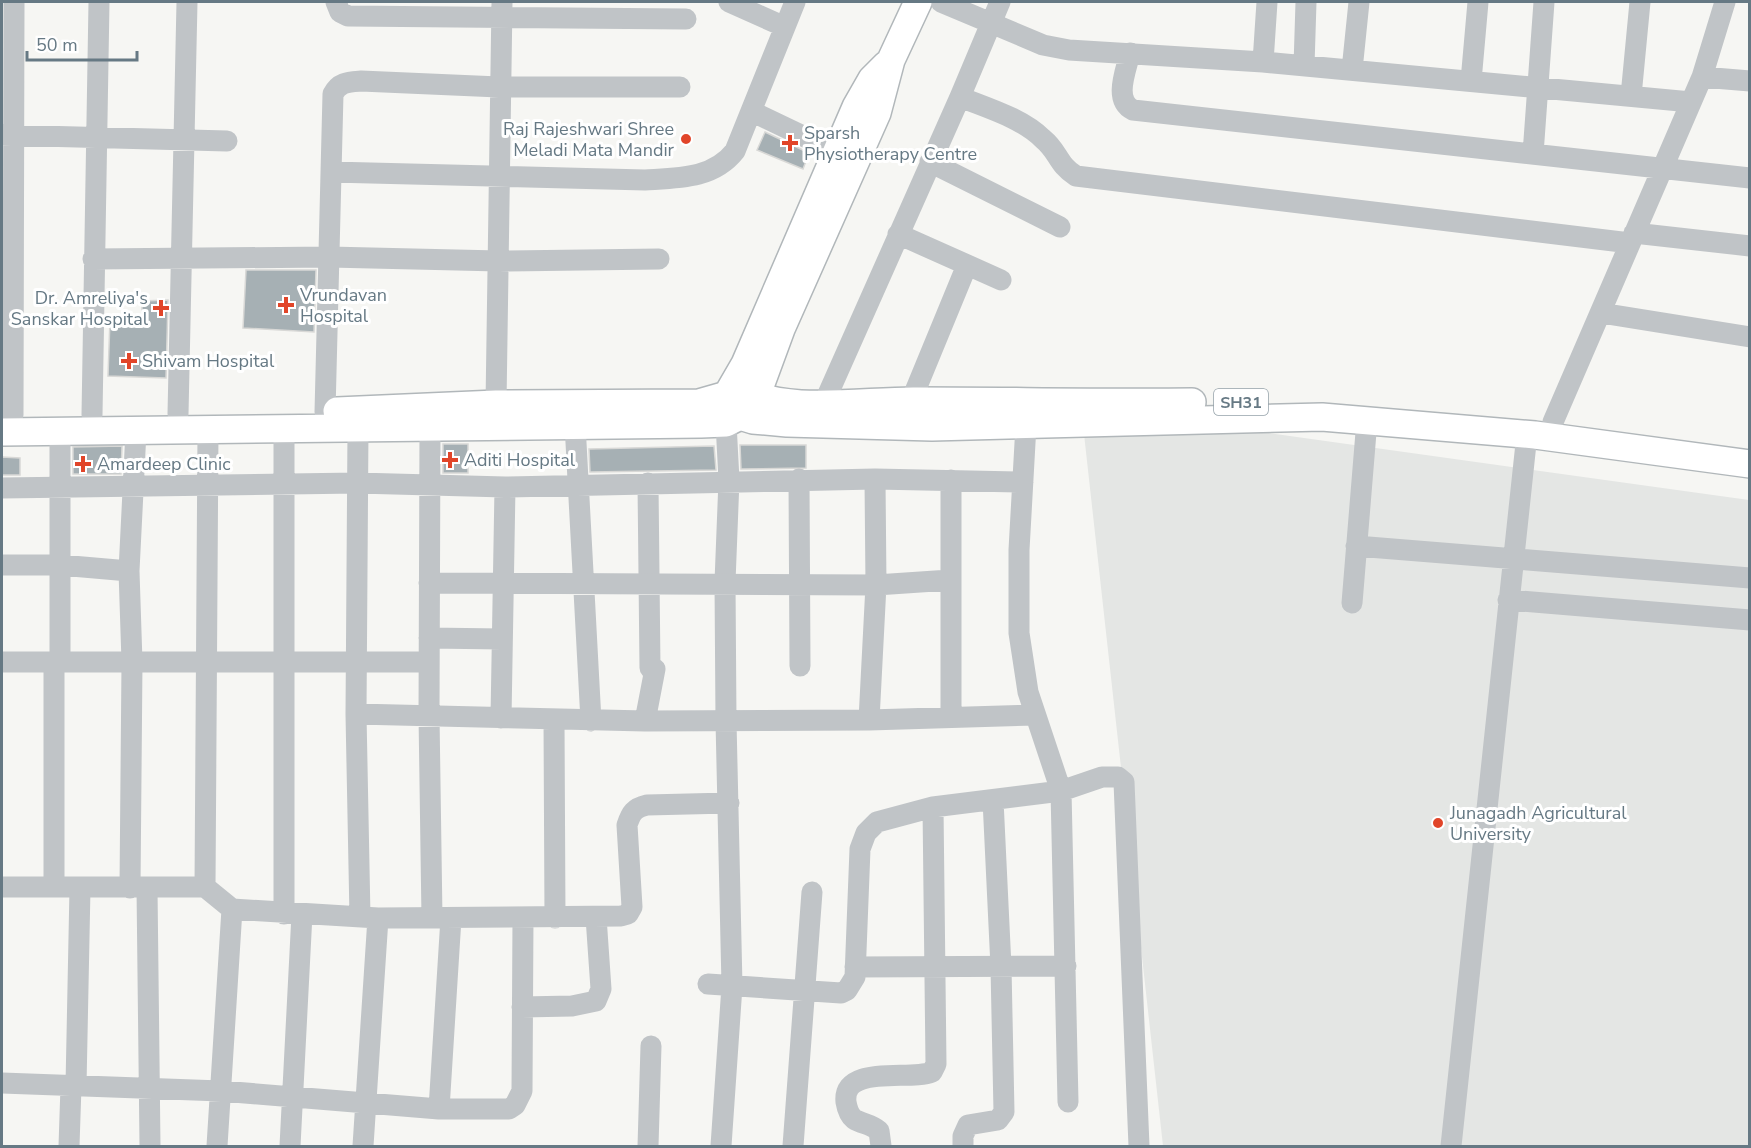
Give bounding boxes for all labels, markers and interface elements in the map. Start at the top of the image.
scale bar [27,24,136,62]
text: 50 m [36,33,78,57]
place label: Raj Rajeshwari Shree Meladi Mata Mandir [503,117,675,162]
place label: Sparsh Physiotherapy Centre [804,121,977,166]
marker: Raj Rajeshwari Shree Meladi Mata Mandir [679,132,693,146]
marker: Sparsh Physiotherapy Centre [781,134,799,152]
place label: Vrundavan Hospital [299,283,387,328]
place label: Dr. Amreliya's Sanskar Hospital [11,286,149,331]
marker: Vrundavan Hospital [277,296,295,314]
marker: Dr. Amreliya's Sanskar Hospital [152,299,170,317]
place label: Shivam Hospital [142,349,275,373]
marker: Shivam Hospital [120,352,138,370]
road number: SH31 [1214,389,1268,415]
place label: Aditi Hospital [464,448,576,472]
marker: Aditi Hospital [441,451,459,469]
place label: Amardeep Clinic [97,452,231,476]
marker: Amardeep Clinic [74,455,92,473]
place label: Junagadh Agricultural University [1449,801,1627,846]
marker: Junagadh Agricultural University [1431,816,1445,830]

